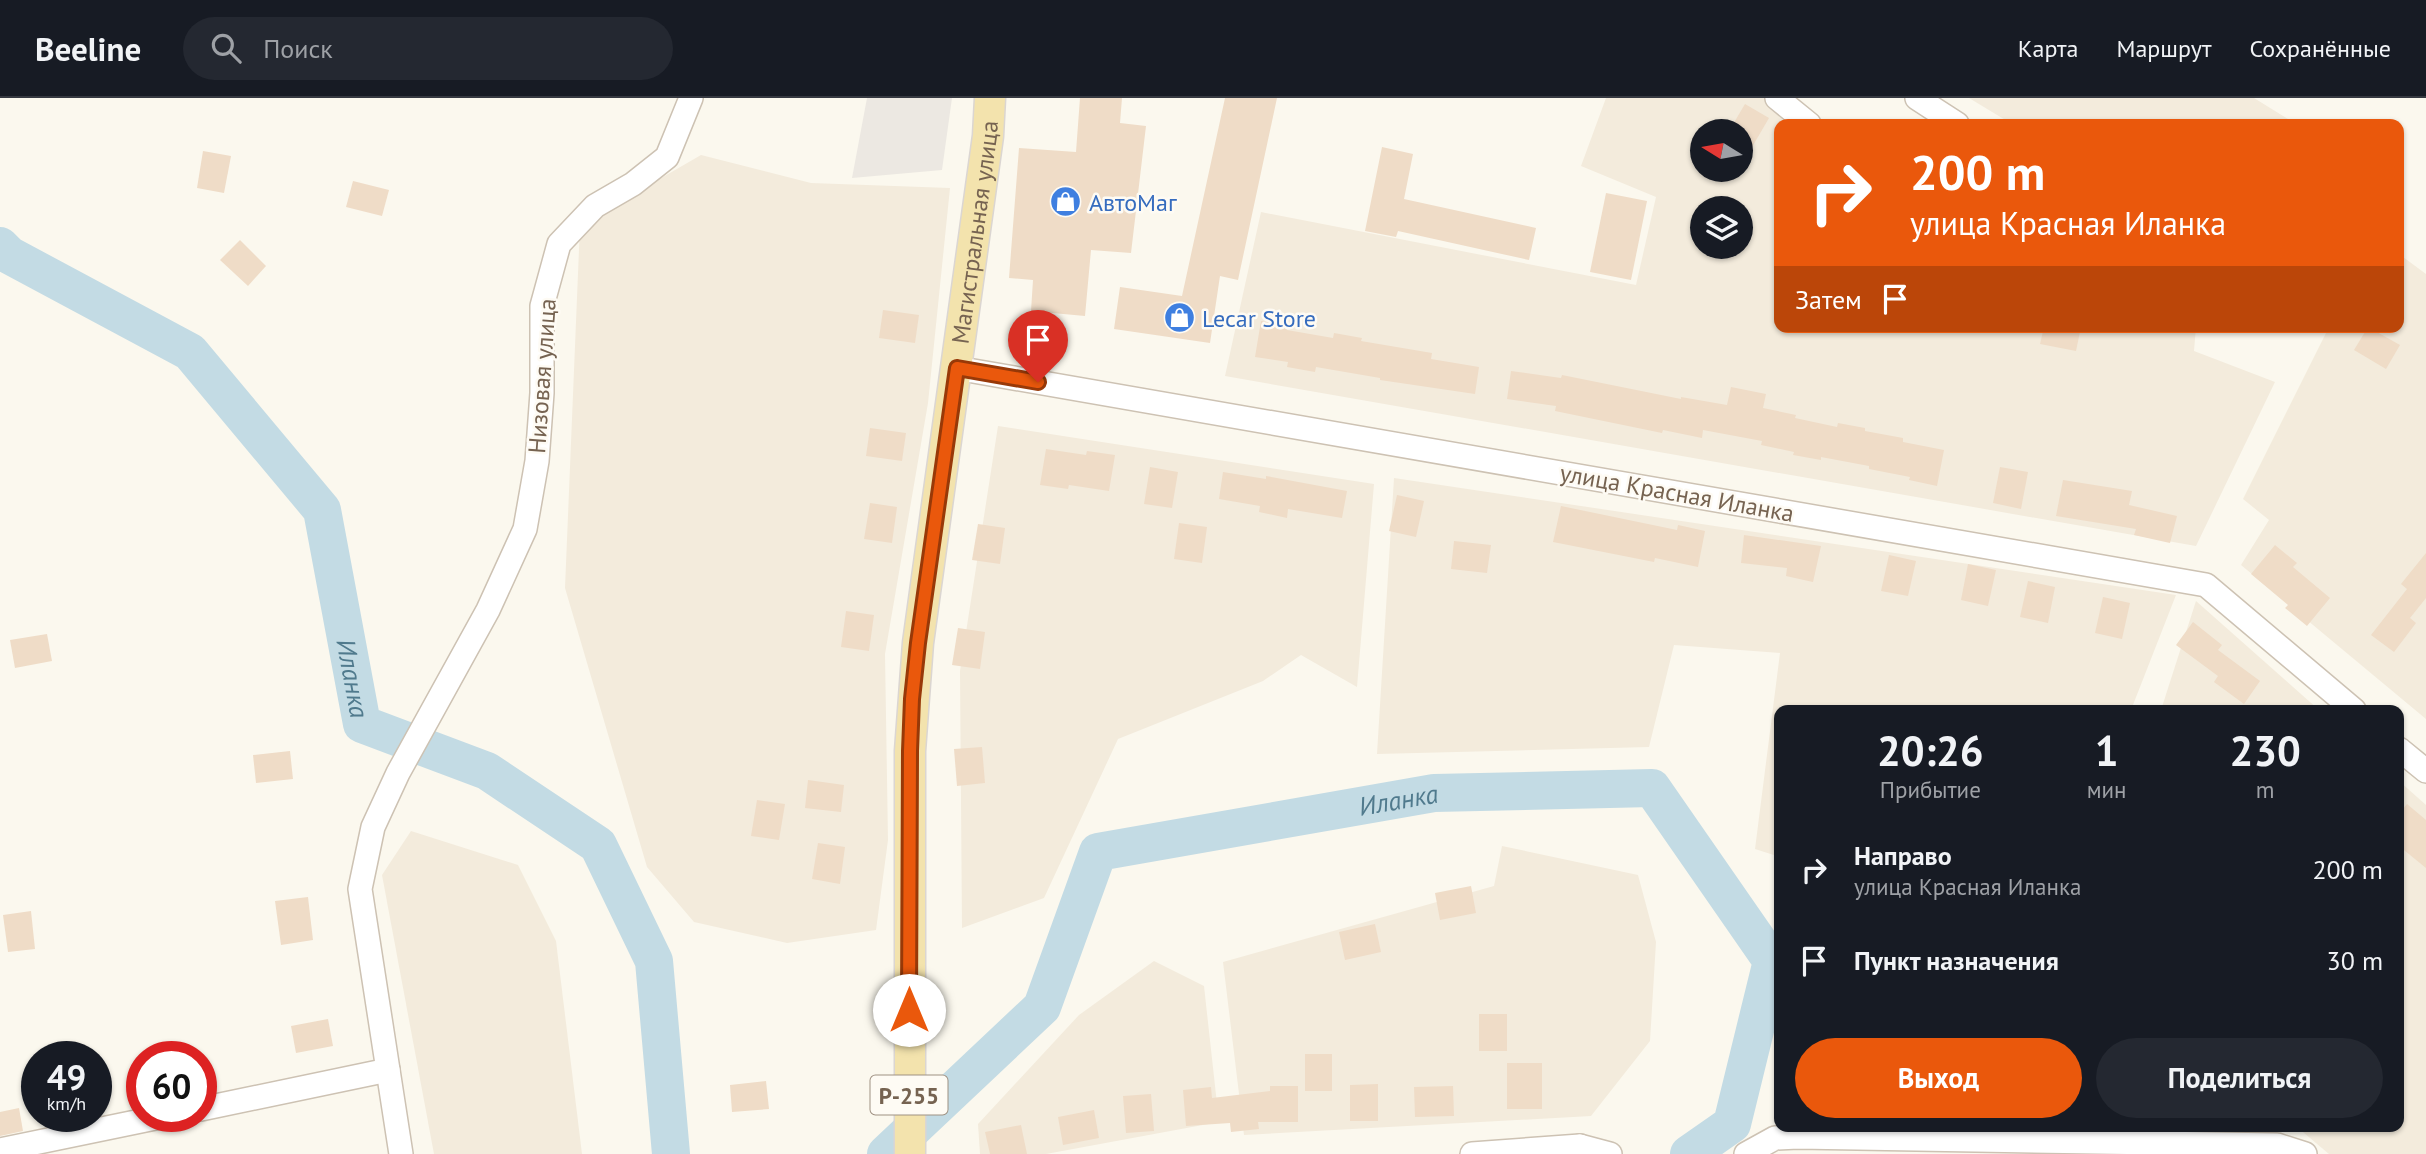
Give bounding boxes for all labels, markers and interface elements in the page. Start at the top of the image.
search box [183,17,673,80]
text: Beeline [35,27,141,70]
icon: search [207,29,245,67]
text: Поиск [263,32,333,65]
text: Карта [2018,33,2078,64]
text: Маршрут [2116,33,2211,64]
text: Сохранённые [2249,33,2391,64]
north arrow [1690,119,1754,182]
map controls [1690,119,1753,259]
street label: Магистральная улица [944,120,1004,346]
text: 200 m [1910,140,2045,204]
icon: right [1795,147,1886,238]
shop icon: АвтоМаг [1049,185,1083,219]
place label: АвтоМаг [1089,187,1177,218]
button: layers [1690,196,1753,259]
text: улица Красная Иланка [1910,202,2226,244]
icon: arrive [1876,280,1914,318]
text: Затем [1795,283,1862,316]
street label: Низовая улица [521,297,563,455]
shop icon: Lecar Store [1162,301,1196,335]
place label: Lecar Store [1202,303,1316,334]
pin [1008,310,1068,382]
icon: arrive [1019,321,1057,359]
street label: улица Красная Иланка [1558,457,1796,529]
water label: Иланка [330,636,377,721]
text: 20:26 [1877,723,1984,778]
text: 1 [2095,723,2118,778]
text: 230 [2229,723,2301,778]
text: Прибытие [1880,775,1981,804]
text: мин [2087,775,2126,804]
text: m [2256,775,2275,804]
water label: Иланка [1356,776,1441,822]
text: Направо [1854,839,1952,872]
icon: right [1795,851,1833,889]
text: 200 m [2312,853,2383,886]
text: улица Красная Иланка [1854,872,2081,901]
icon: arrive [1795,942,1833,980]
text: Пункт назначения [1854,944,2059,977]
text: 30 m [2327,944,2383,977]
position arrow [872,973,946,1047]
button: Выход [1795,1038,2082,1118]
button: Поделиться [2096,1038,2383,1118]
speed limit sign: 60 [126,1041,217,1132]
text: 49 [47,1054,86,1100]
road number: Р-255 [870,1076,948,1114]
text: km/h [47,1092,86,1115]

